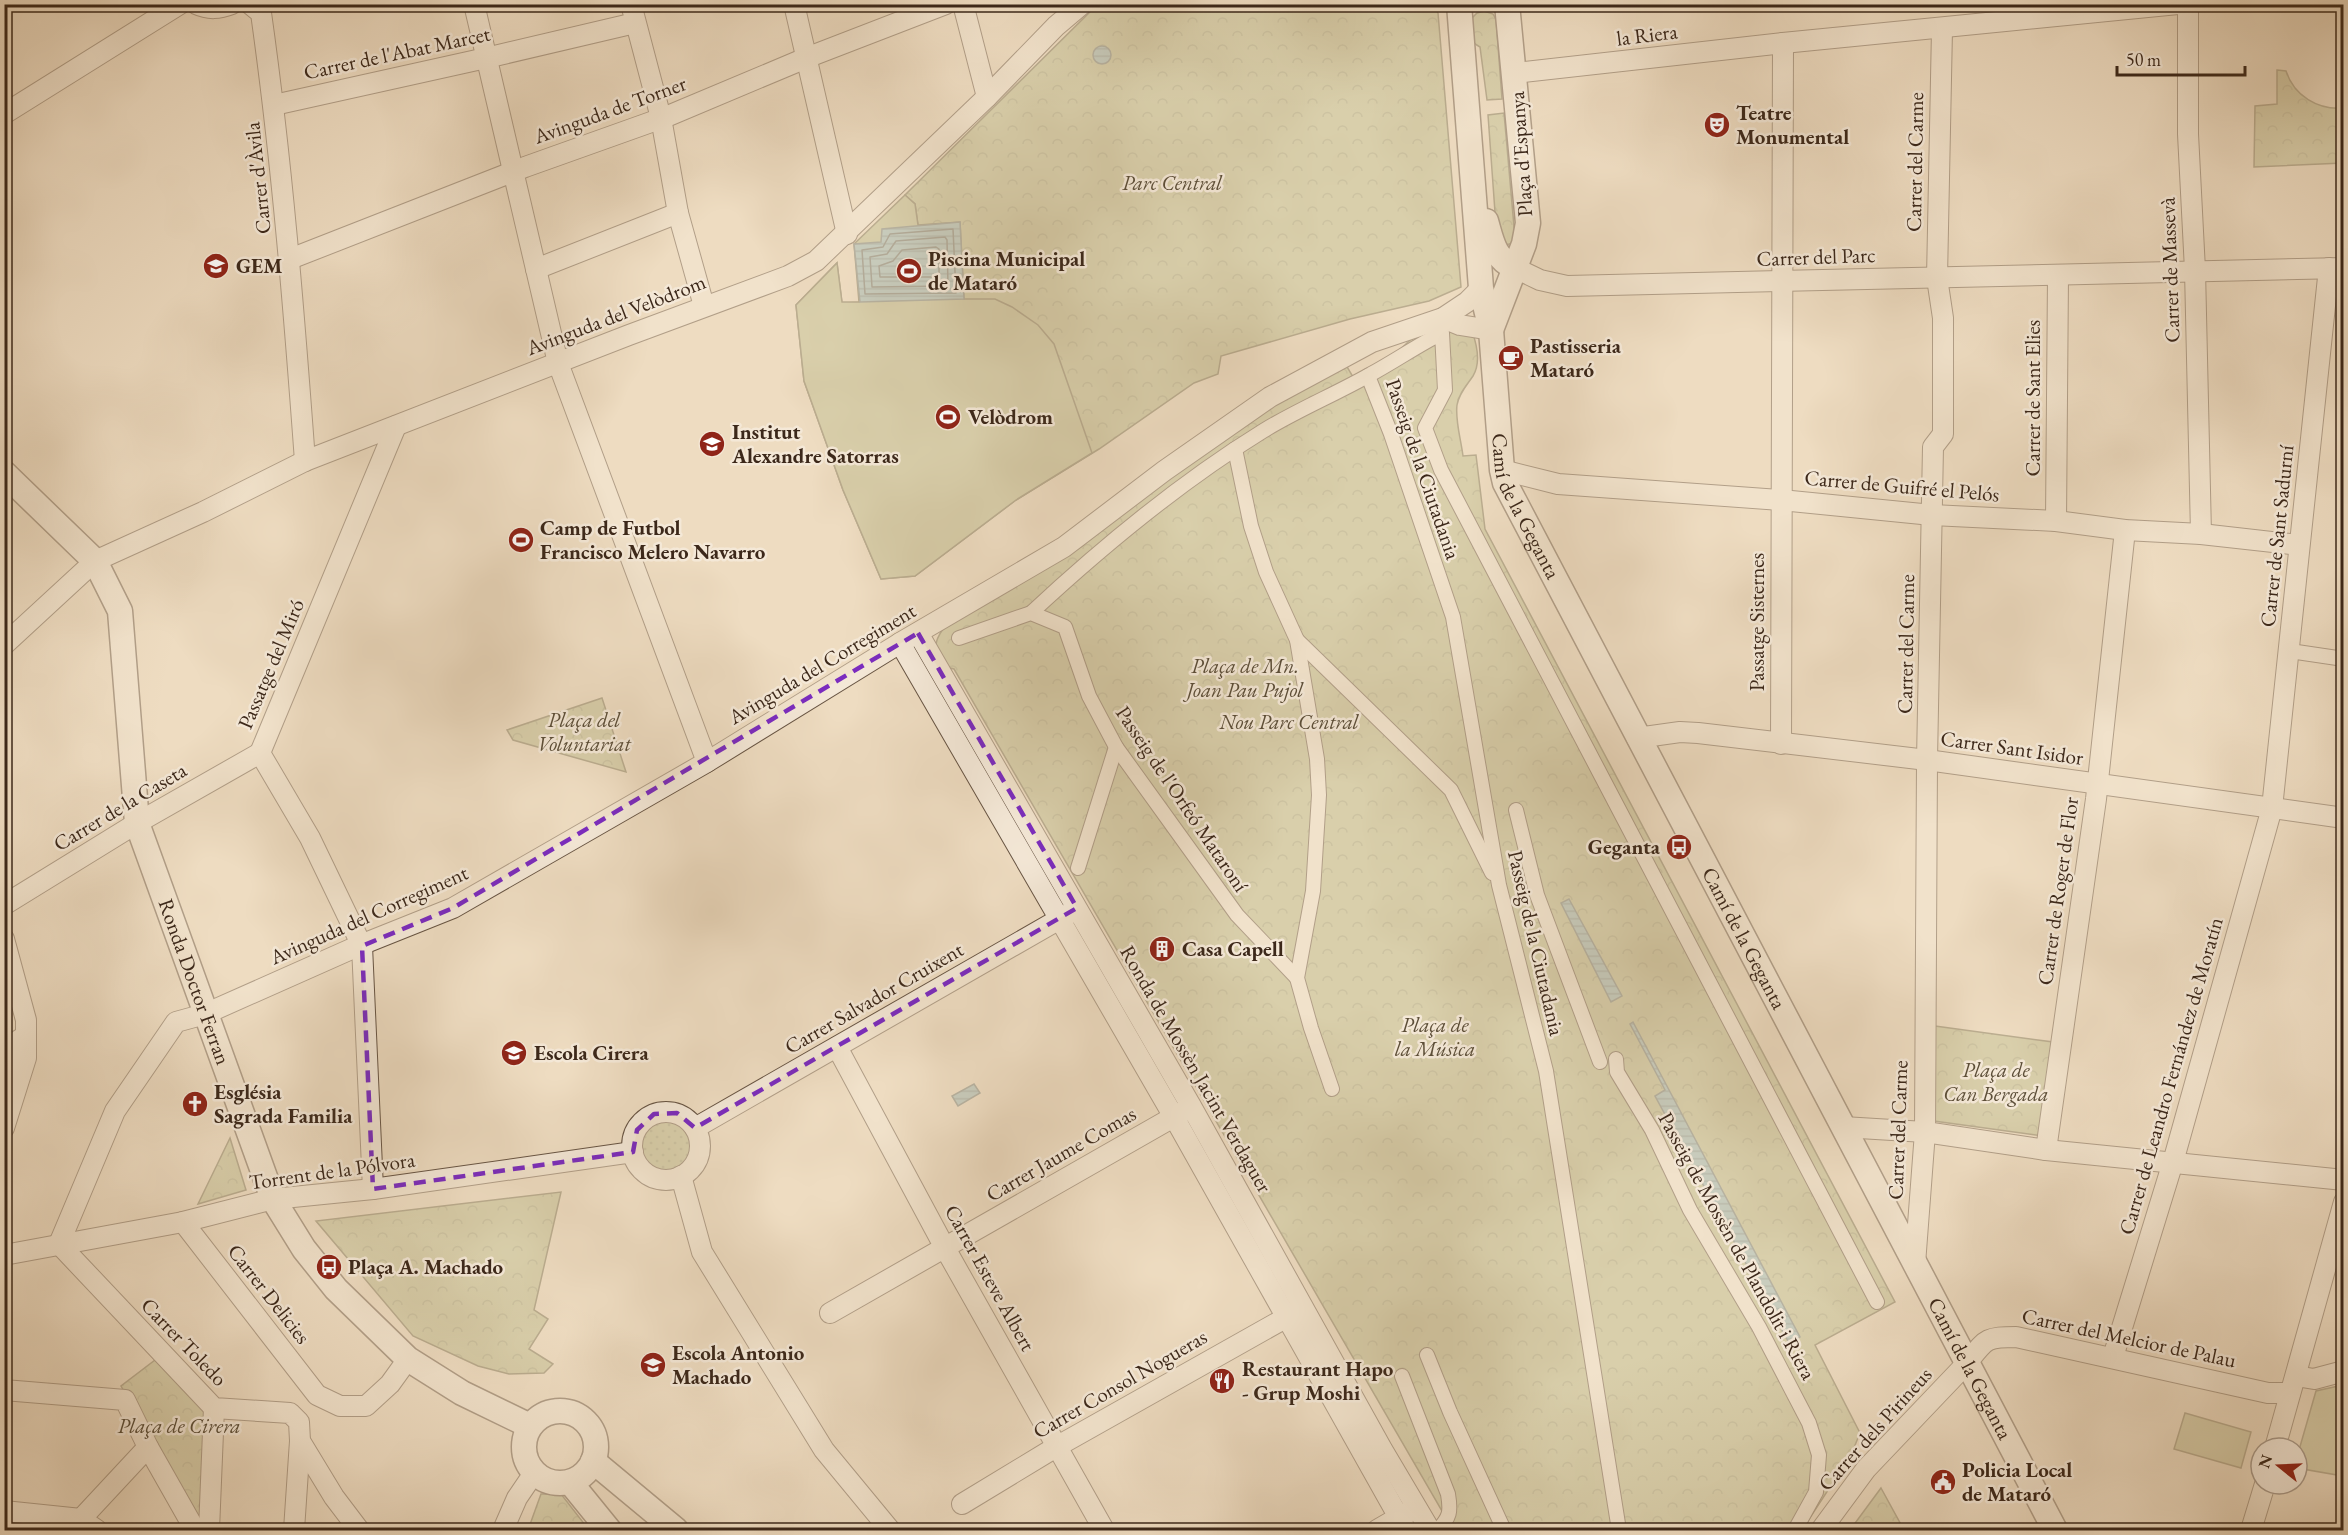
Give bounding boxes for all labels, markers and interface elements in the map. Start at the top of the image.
street label: la Riera [1615,17,1680,52]
street label: Carrer de l'Abat Marcet [301,19,493,85]
scale bar [2117,39,2244,77]
text: 50 m [2126,48,2161,71]
street label: Avinguda de Torner [529,69,690,150]
street label: Plaça d'Espanya [1503,90,1538,218]
street label: Carrer del Carme [1900,92,1929,232]
place label: Teatre Monumental [1736,99,1849,150]
theatre icon: Teatre Monumental [1702,110,1732,140]
street label: Carrer d'Àvila [238,120,277,235]
park label: Parc Central [1122,169,1223,196]
street label: Carrer de Massevà [2153,196,2186,343]
street label: Carrer del Parc [1756,241,1876,272]
place label: Piscina Municipal de Mataró [928,245,1085,296]
school or university icon: GEM [201,251,231,281]
place label: GEM [236,252,282,279]
sports icon: Piscina Municipal de Mataró [894,256,924,286]
street label: Avinguda del Velòdrom [521,268,709,362]
street label: Carrer de Sant Elies [2019,319,2046,476]
place label: Pastisseria Mataró [1530,332,1622,383]
cafe icon: Pastisseria Mataró [1496,343,1526,373]
street label: Passeig de la Ciutadania [1380,375,1467,563]
sports icon: Velòdrom [933,402,963,432]
place label: Velòdrom [968,403,1053,430]
place label: Institut Alexandre Satorras [731,418,899,469]
school or university icon: Institut Alexandre Satorras [697,429,727,459]
street label: Camí de la Geganta [1486,432,1567,584]
street label: Carrer de Sant Sadurní [2254,443,2300,628]
street label: Carrer de Guifré el Pelós [1803,464,2001,507]
place label: Camp de Futbol Francisco Melero Navarro [540,514,766,565]
sports icon: Camp de Futbol Francisco Melero Navarro [506,525,536,555]
street label: Passatge Sisternes [1743,553,1770,691]
street label: Carrer del Carme [1891,574,1920,714]
street label: Passatge del Miró [231,595,310,733]
street label: Avinguda del Corregiment [722,597,921,731]
park label: Plaça de Mn. Joan Pau Pujol [1183,652,1304,703]
street label: Passeig de l'Orfeó Mataroní [1110,701,1255,898]
park label: Plaça del Voluntariat [537,706,632,757]
park label: Nou Parc Central [1218,708,1360,735]
street label: Carrer Sant Isidor [1939,724,2085,771]
street label: Carrer de la Caseta [48,756,192,857]
street label: Carrer de Roger de Flor [2031,795,2084,987]
bus stop icon: Geganta [1664,832,1694,862]
place label: Geganta [1588,833,1661,860]
street label: Passeig de la Ciutadania [1502,848,1571,1039]
street label: Avinguda del Corregiment [265,859,472,971]
street label: Camí de la Geganta [1696,862,1793,1014]
street label: Ronda Doctor Ferran [153,895,237,1068]
street label: Carrer de Leandro Fernández de Moratín [2112,914,2229,1238]
building icon: Casa Capell [1147,934,1177,964]
street label: Carrer Salvador Cruixent [780,935,968,1060]
place label: Casa Capell [1182,935,1284,962]
street label: Ronda de Mossèn Jacint Verdaguer [1114,940,1278,1197]
park label: Plaça de la Música [1395,1011,1475,1062]
school or university icon: Escola Cirera [499,1038,529,1068]
place label: Escola Cirera [534,1039,650,1066]
park label: Plaça de Can Bergada [1943,1056,2049,1107]
street label: Carrer del Carme [1882,1060,1913,1200]
place label: Església Sagrada Familia [214,1078,353,1129]
church icon: Església Sagrada Familia [180,1089,210,1119]
street label: Carrer Jaume Comas [981,1100,1141,1207]
street label: Passeig de Mossèn de Plandolit i Riera [1652,1107,1823,1385]
street label: Torrent de la Pólvora [247,1145,417,1196]
street label: Carrer Esteve Albert [939,1200,1042,1356]
street label: Carrer Delicies [222,1238,317,1349]
bus stop icon: Plaça A. Machado [314,1252,344,1282]
place label: Plaça A. Machado [348,1253,503,1280]
street label: Carrer Toledo [135,1292,233,1392]
street label: Camí de la Geganta [1922,1293,2019,1444]
street label: Carrer del Melcior de Palau [2020,1302,2239,1373]
street label: Carrer Consol Nogueras [1028,1323,1212,1444]
place label: Escola Antonio Machado [672,1339,805,1390]
school or university icon: Escola Antonio Machado [638,1350,668,1380]
place label: Restaurant Hapo - Grup Moshi [1242,1355,1394,1406]
street label: Carrer dels Pirineus [1812,1361,1938,1496]
restaurant icon: Restaurant Hapo - Grup Moshi [1207,1366,1237,1396]
park label: Plaça de Cirera [117,1412,241,1439]
north arrow [2249,1436,2309,1496]
text: N [2253,1452,2277,1471]
place label: Policia Local de Mataró [1962,1456,2072,1507]
public building icon: Policia Local de Mataró [1928,1467,1958,1497]

